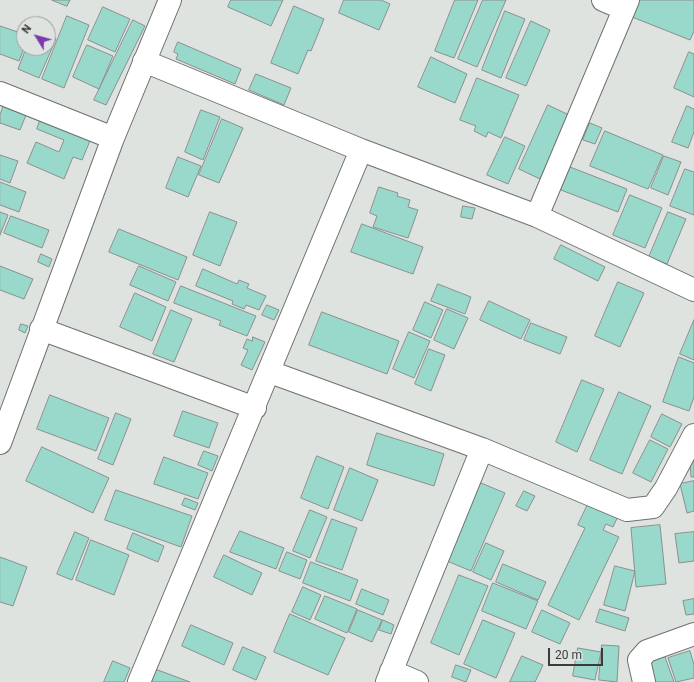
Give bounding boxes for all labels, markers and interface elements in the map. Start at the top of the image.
north arrow [16,16,56,56]
text: N [19,22,34,36]
scale bar [550,640,605,666]
text: 20 m [555,648,582,662]

